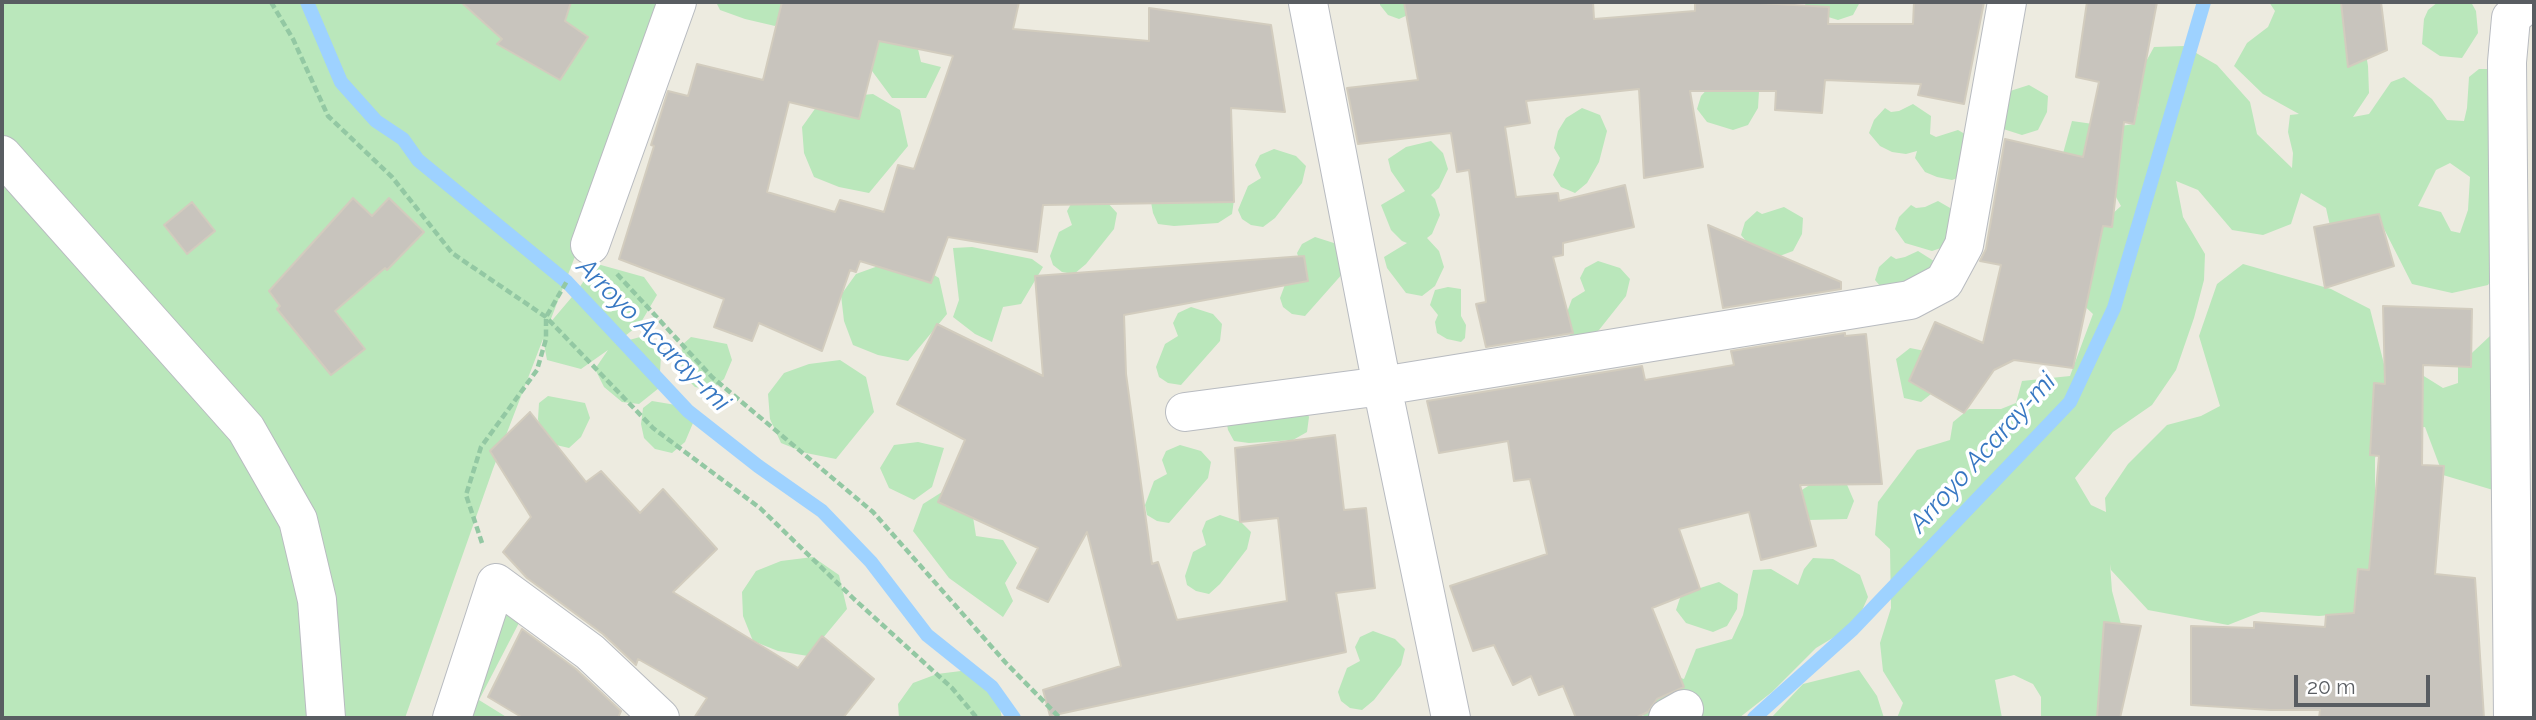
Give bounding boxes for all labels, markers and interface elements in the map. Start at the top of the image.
water label: Arroyo Acaray-mi [570,252,736,418]
water label: Arroyo Acaray-mi [1903,367,2063,539]
scale bar [2298,660,2434,704]
text: 20 m [2307,674,2355,699]

